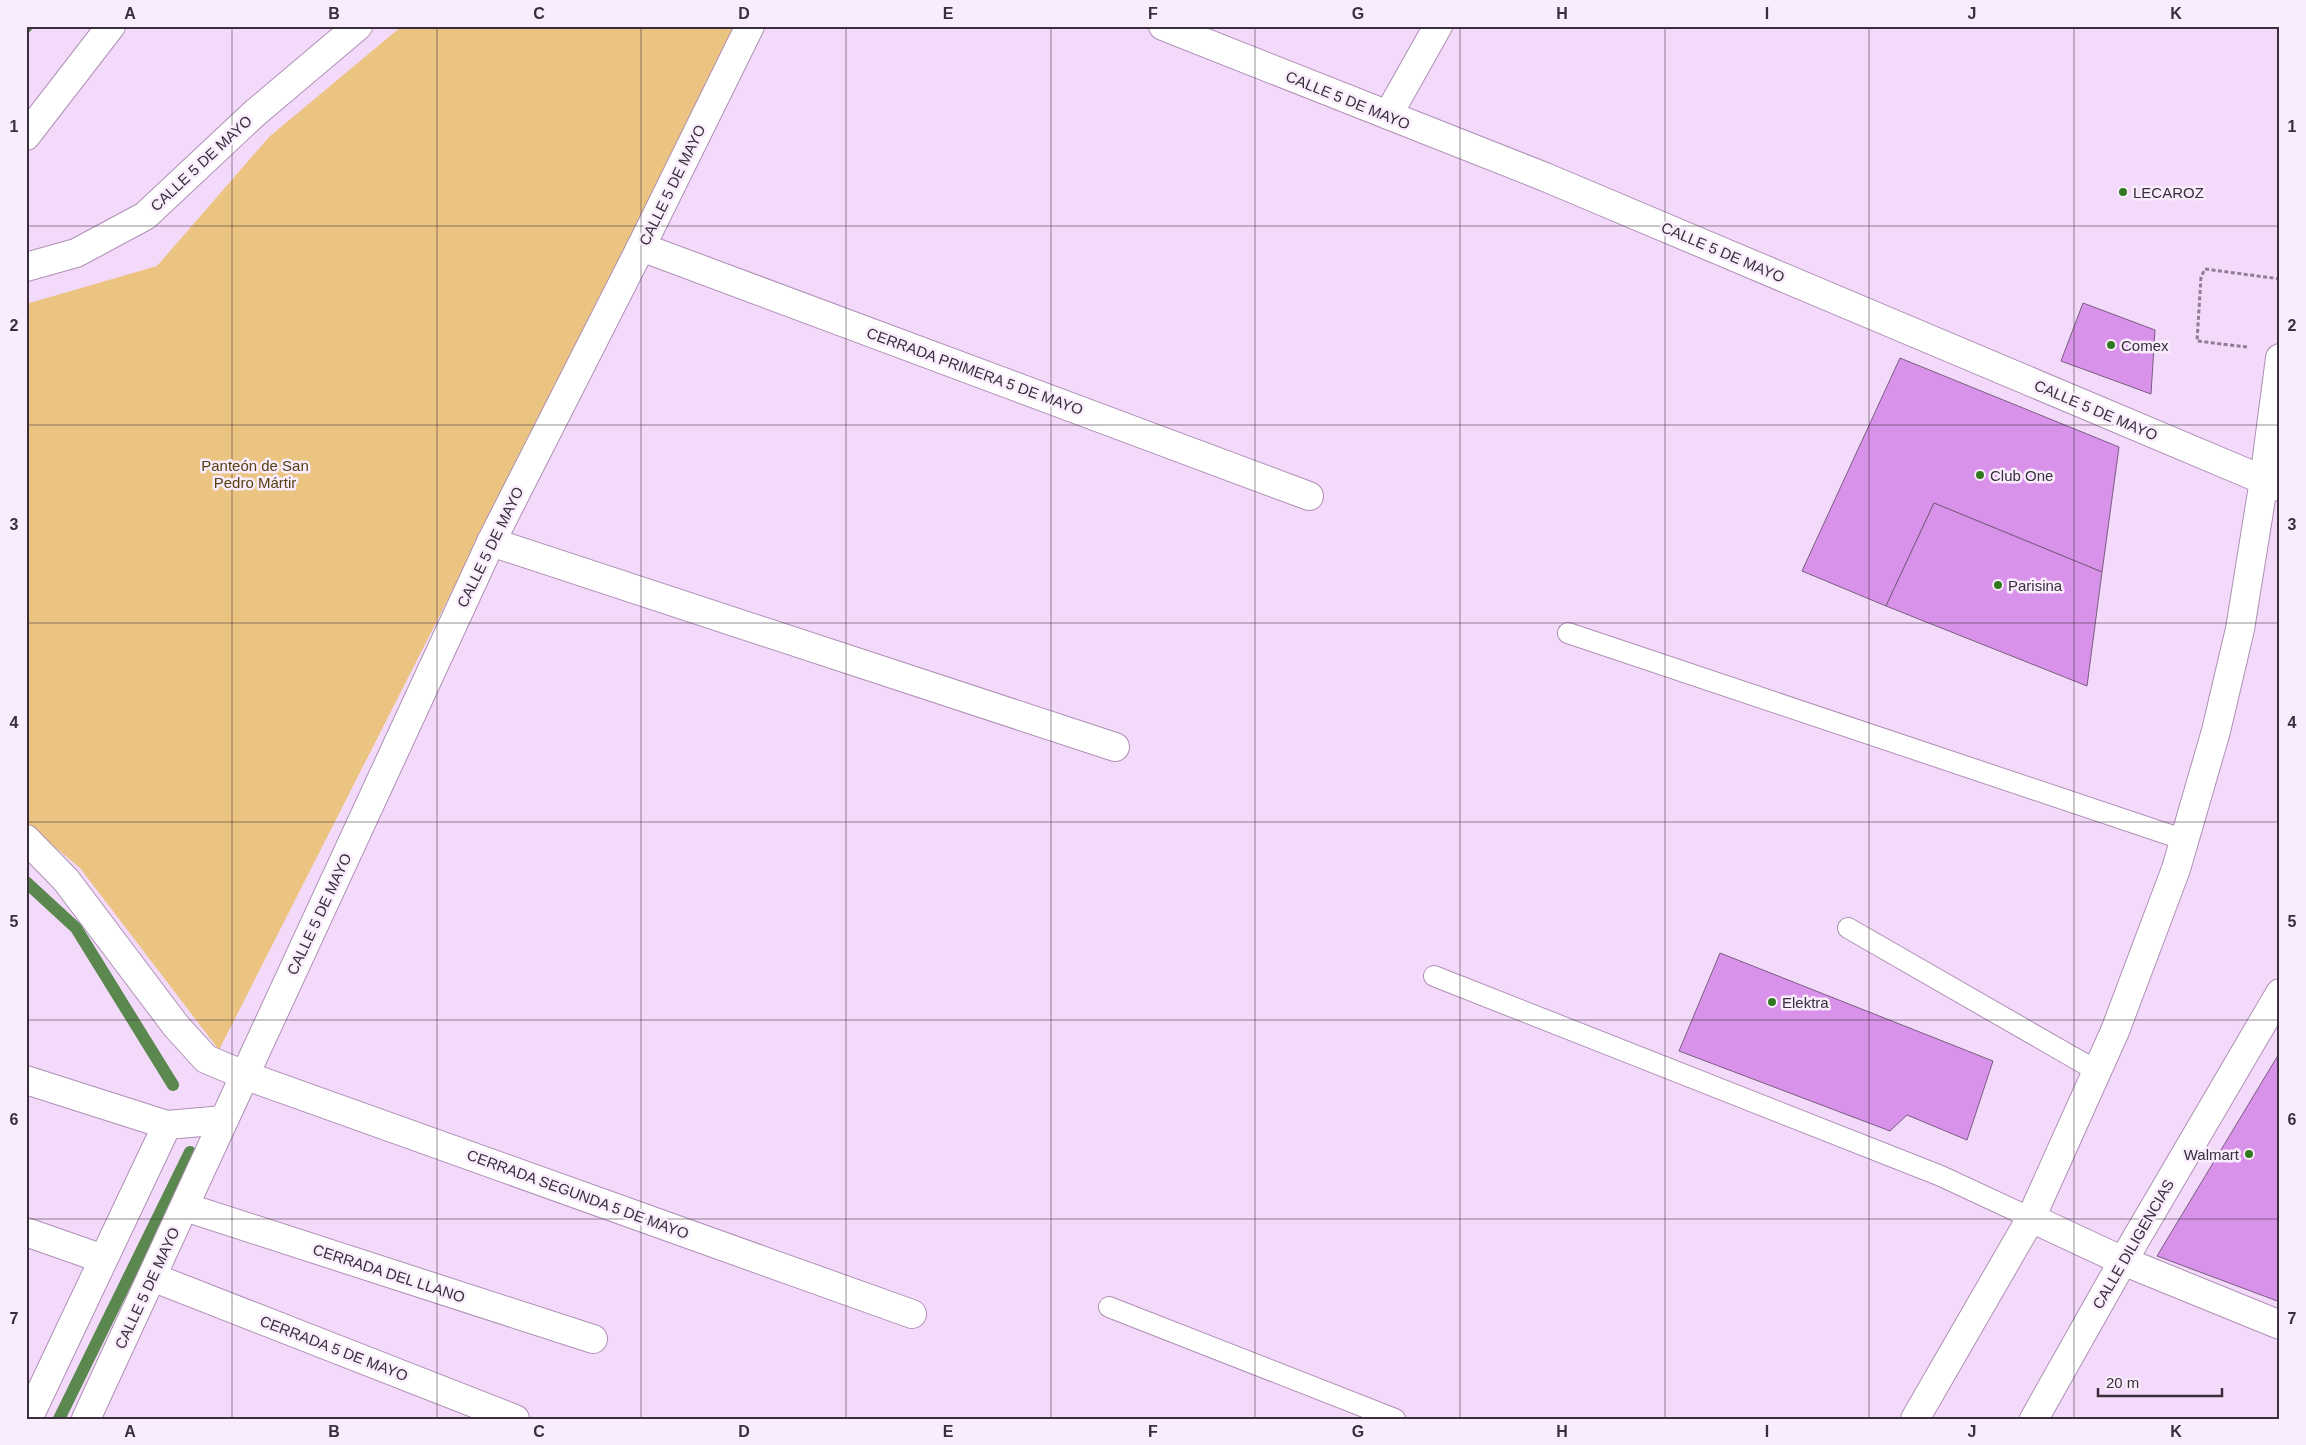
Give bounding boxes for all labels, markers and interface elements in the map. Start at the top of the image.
text: A [124,5,136,22]
text: B [328,5,340,22]
text: C [533,5,545,22]
text: D [738,5,750,22]
text: E [943,5,954,22]
text: F [1148,5,1158,22]
text: G [1352,5,1364,22]
text: H [1556,5,1568,22]
text: I [1765,5,1769,22]
text: J [1968,5,1976,22]
text: K [2170,5,2182,22]
street label: CALLE 5 DE MAYO [1283,67,1413,133]
street label: CALLE 5 DE MAYO [147,112,255,214]
text: 1 [10,118,19,135]
text: 1 [2288,118,2297,135]
street label: CALLE 5 DE MAYO [635,122,709,248]
place label: LECAROZ [2133,184,2204,201]
marker: LECAROZ [2117,186,2129,198]
street label: CALLE 5 DE MAYO [1659,218,1787,286]
text: 2 [10,317,19,334]
text: 2 [2288,317,2297,334]
street label: CERRADA PRIMERA 5 DE MAYO [865,324,1085,418]
place label: Comex [2121,337,2169,354]
marker: Comex [2105,339,2117,351]
street label: CALLE 5 DE MAYO [2032,376,2160,444]
park label: Panteón de San Pedro Mártir [201,457,309,491]
place label: Club One [1990,467,2053,484]
marker: Club One [1974,469,1986,481]
street label: CALLE 5 DE MAYO [453,484,527,610]
text: 3 [10,516,19,533]
text: 3 [2288,516,2297,533]
place label: Parisina [2008,577,2063,594]
marker: Parisina [1992,579,2004,591]
text: 4 [10,714,19,731]
text: 4 [2288,714,2297,731]
street label: CALLE 5 DE MAYO [283,850,355,978]
text: 5 [10,913,19,930]
text: 5 [2288,913,2297,930]
place label: Elektra [1782,994,1829,1011]
marker: Elektra [1766,996,1778,1008]
text: 6 [10,1111,19,1128]
text: 6 [2288,1111,2297,1128]
street label: CERRADA SEGUNDA 5 DE MAYO [465,1146,691,1242]
place label: Walmart [2184,1146,2240,1163]
marker: Walmart [2243,1148,2255,1160]
street label: CALLE DILIGENCIAS [2089,1176,2177,1312]
street label: CALLE 5 DE MAYO [111,1224,183,1352]
street label: CERRADA DEL LLANO [311,1240,467,1306]
text: 7 [10,1310,19,1327]
text: 7 [2288,1310,2297,1327]
street label: CERRADA 5 DE MAYO [258,1312,410,1384]
scale bar [2098,1365,2222,1397]
text: 20 m [2106,1374,2139,1391]
text: A [124,1423,136,1440]
text: B [328,1423,340,1440]
text: C [533,1423,545,1440]
text: D [738,1423,750,1440]
text: E [943,1423,954,1440]
text: F [1148,1423,1158,1440]
text: G [1352,1423,1364,1440]
text: H [1556,1423,1568,1440]
text: I [1765,1423,1769,1440]
text: J [1968,1423,1976,1440]
text: K [2170,1423,2182,1440]

